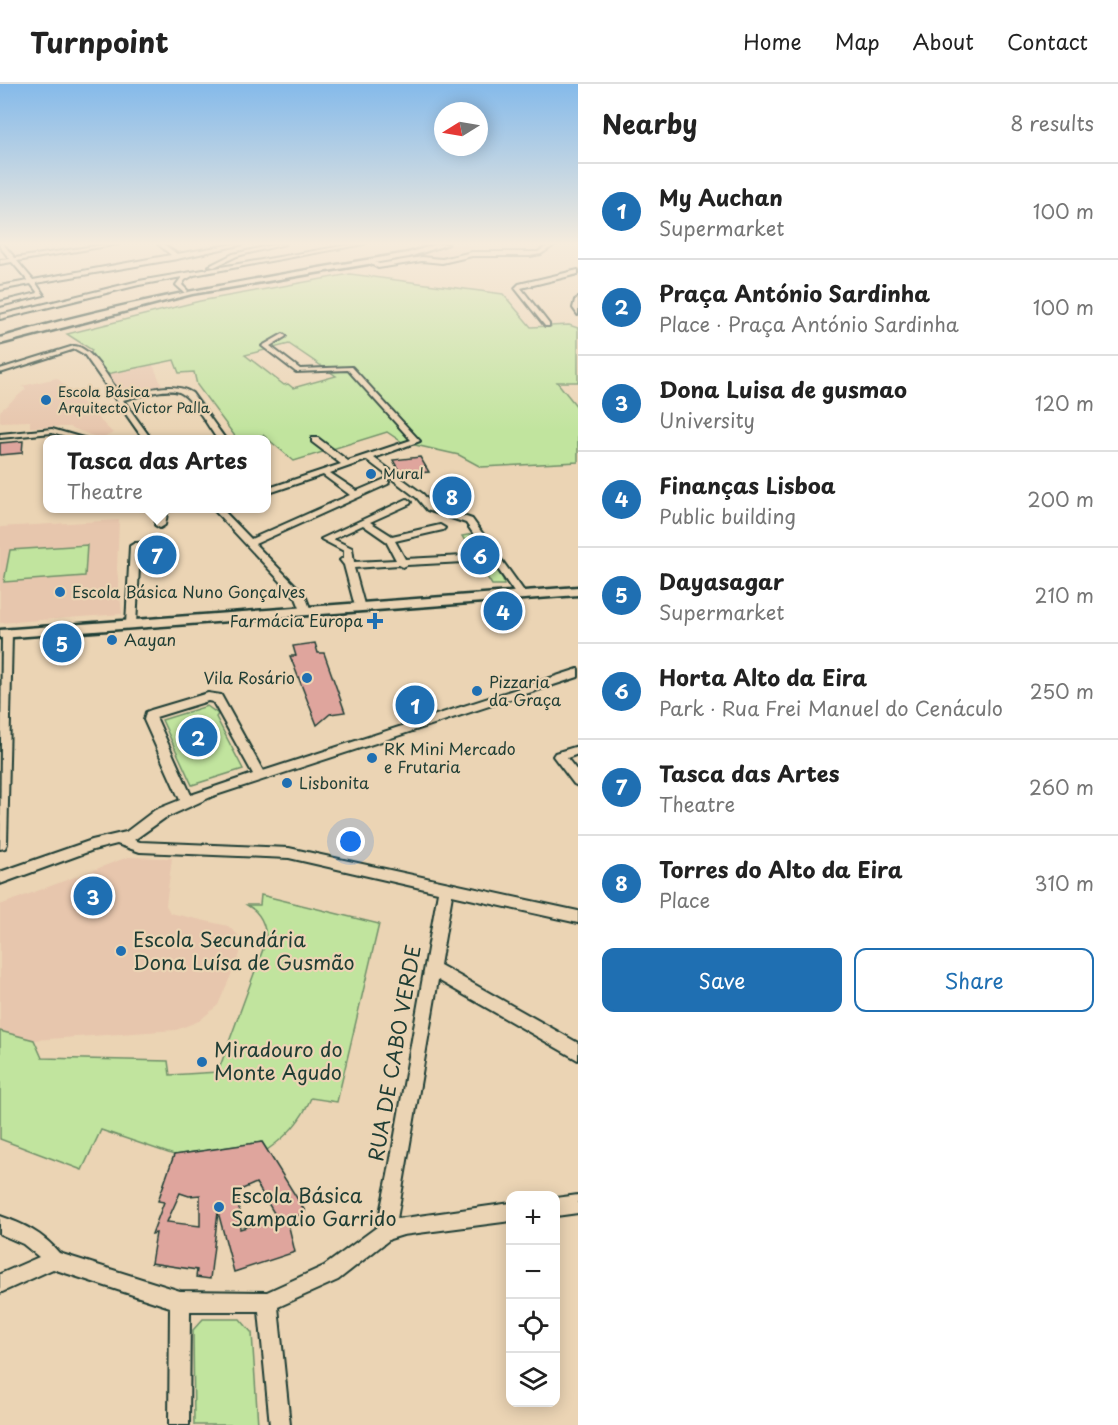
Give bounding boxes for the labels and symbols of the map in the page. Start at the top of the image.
north arrow [434,102,488,156]
place label: Escola Básica Arquitecto Victor Palla [58,381,211,418]
marker: Escola Básica Arquitecto Victor Palla [39,393,53,407]
place label: Mural [383,463,423,484]
marker: Mural [364,467,378,481]
pin: 8 [432,474,472,518]
pin: 7 [138,532,176,578]
pin: 6 [460,532,500,578]
place label: Escola Básica Nuno Gonçalves [72,579,305,603]
marker: Escola Básica Nuno Gonçalves [53,585,67,599]
pin: 4 [484,588,522,634]
place label: Farmácia Europa [230,608,363,632]
marker: Farmácia Europa [368,614,382,628]
pin: 5 [42,620,82,666]
place label: Aayan [124,627,176,651]
marker: Aayan [105,633,119,647]
place label: Vila Rosário [203,665,295,689]
place label: Pizzaria da Graça [489,669,561,711]
marker: Vila Rosário [300,671,314,685]
pin: 1 [396,682,434,728]
marker: Pizzaria da Graça [470,684,484,698]
pin: 2 [178,714,218,760]
place label: RK Mini Mercado e Frutaria [384,736,516,778]
marker: RK Mini Mercado e Frutaria [365,751,379,765]
place label: Lisbonita [299,770,369,794]
marker: Lisbonita [280,776,294,790]
your location [336,827,365,856]
pin: 3 [74,874,112,918]
place label: Escola Secundária Dona Luísa de Gusmão [133,924,355,977]
street label: RUA DE CABO VERDE [360,942,428,1164]
marker: Escola Secundária Dona Luísa de Gusmão [114,944,128,958]
place label: Miradouro do Monte Agudo [214,1034,343,1087]
marker: Miradouro do Monte Agudo [195,1055,209,1069]
place label: Escola Básica Sampaio Garrido [231,1180,397,1233]
marker: Escola Básica Sampaio Garrido [212,1200,226,1214]

